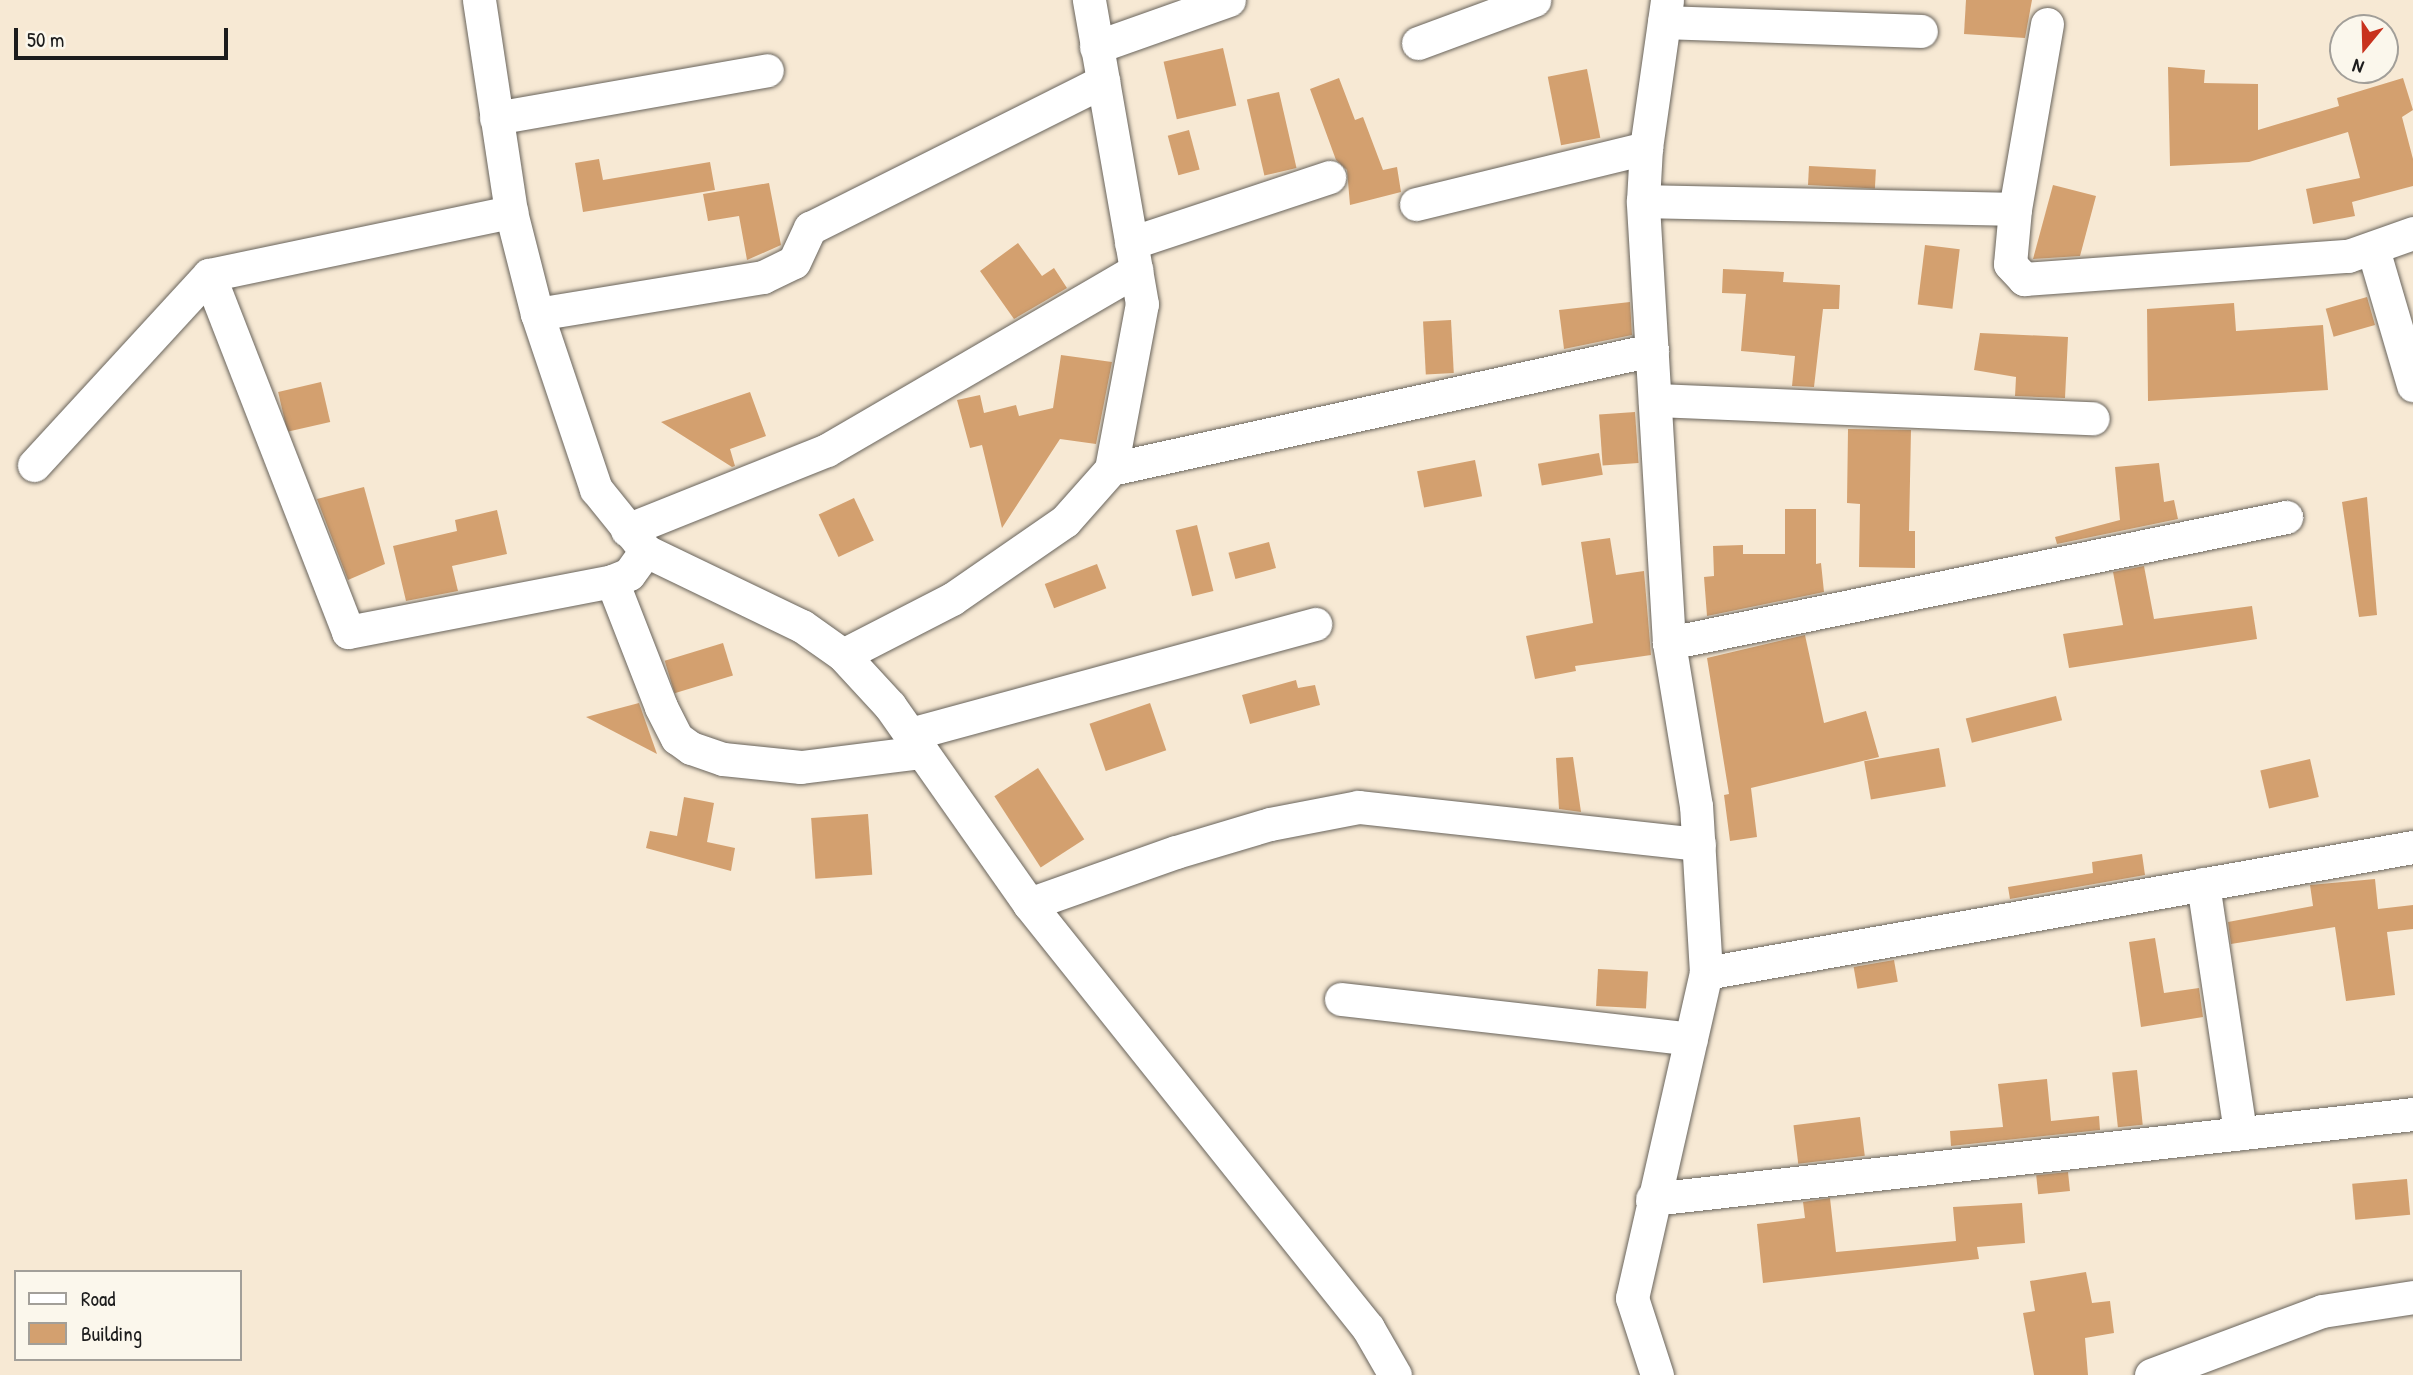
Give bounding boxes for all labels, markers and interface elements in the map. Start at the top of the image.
scale bar [18,14,231,58]
north arrow [2329,14,2399,84]
text: 50 m [27,25,64,54]
text: N [2349,53,2367,81]
legend [14,1270,242,1361]
text: Road [81,1284,115,1313]
text: Building [81,1319,142,1348]

